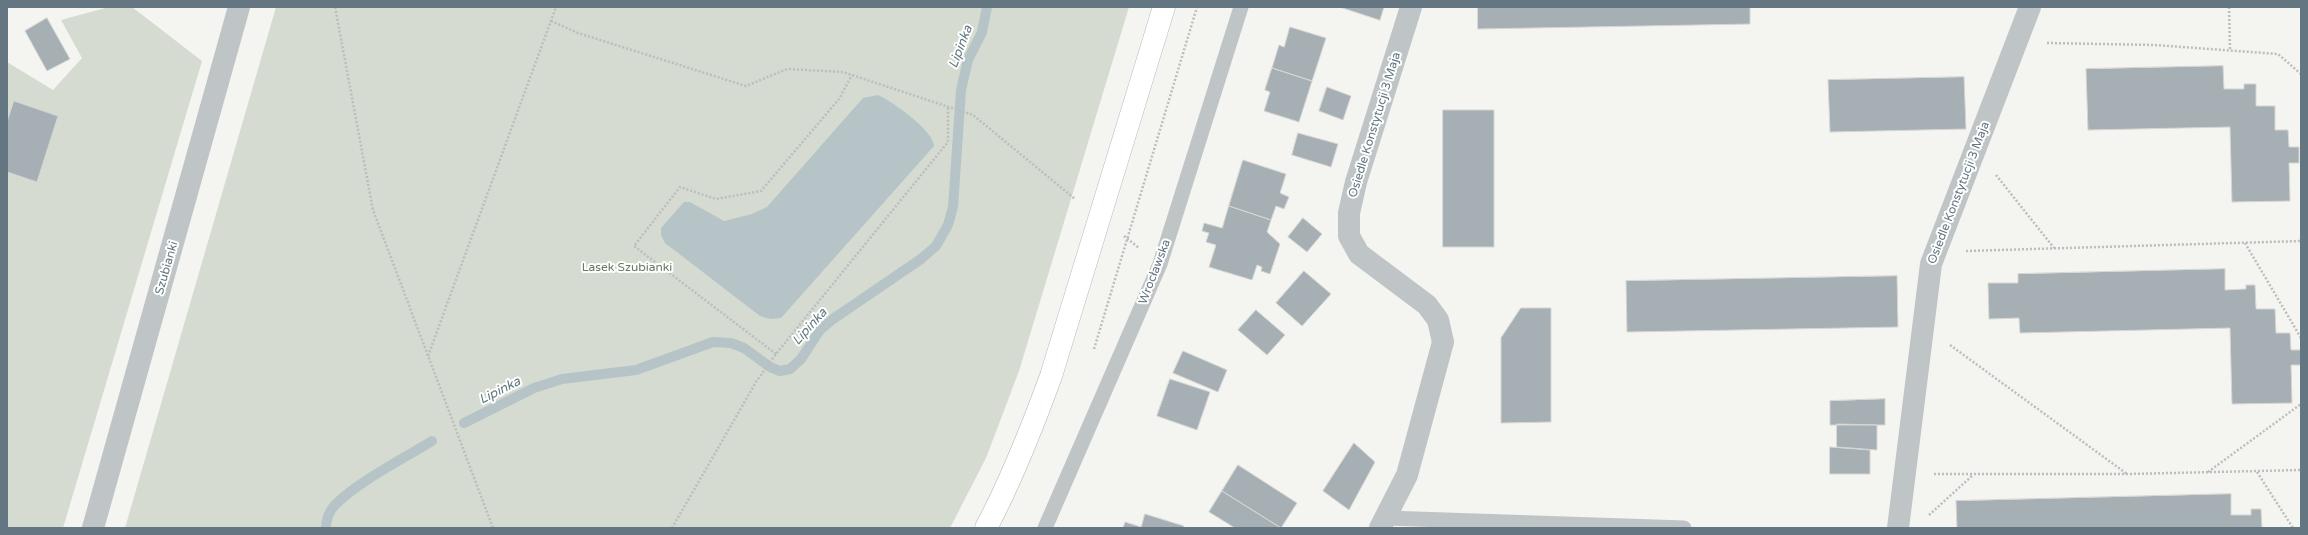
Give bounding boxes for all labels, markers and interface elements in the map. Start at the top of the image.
water label: Lipinka [946,24,976,70]
street label: Osiedle Konstytucji 3 Maja [1346,50,1404,200]
street label: Osiedle Konstytucji 3 Maja [1925,120,1993,266]
street label: Wrocławska [1136,237,1174,307]
street label: Szubianki [153,240,181,296]
park label: Lasek Szubianki [582,261,672,275]
water label: Lipinka [789,305,831,349]
water label: Lipinka [477,374,523,408]

